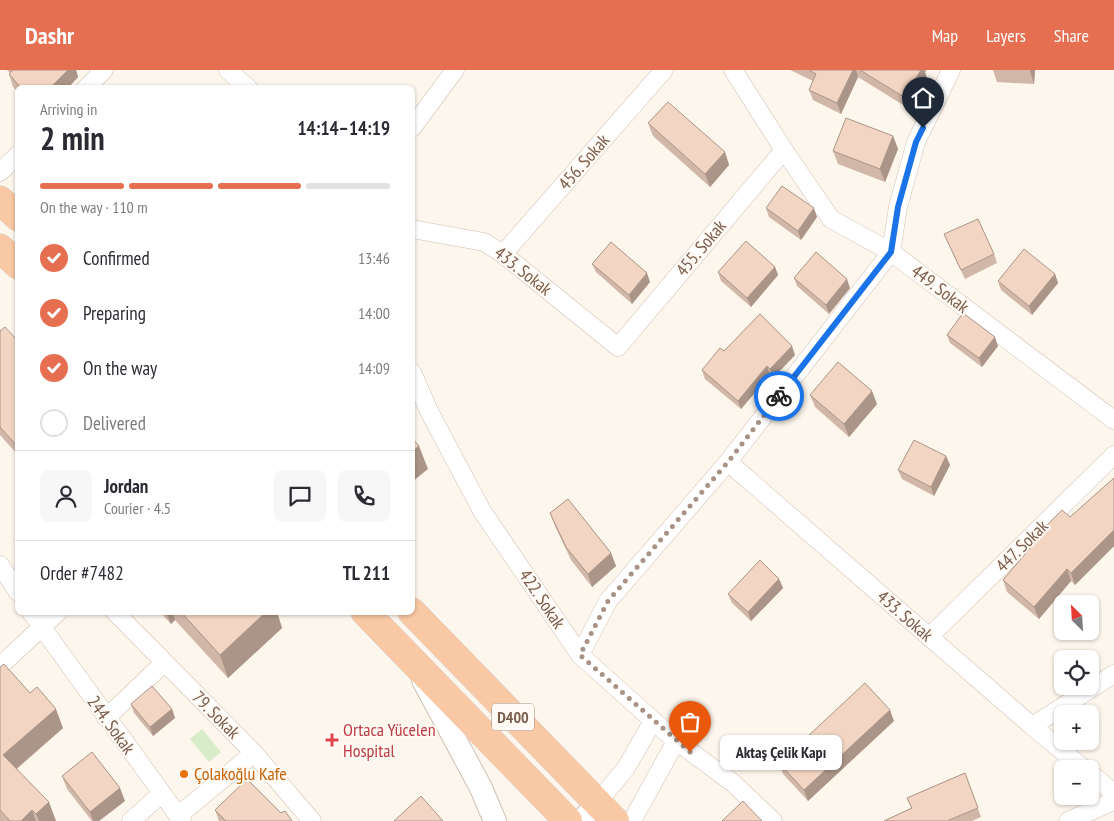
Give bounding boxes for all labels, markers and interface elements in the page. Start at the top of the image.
text: Dashr [25,20,74,51]
text: Map [932,24,958,47]
text: Layers [986,24,1026,47]
text: Share [1054,24,1089,47]
pin [902,77,944,128]
icon: home [909,84,937,112]
text: Arriving in [40,99,97,119]
text: 14:14–14:19 [297,116,390,140]
text: 2 min [40,117,105,159]
street label: 456. Sokak [553,129,614,194]
text: On the way · 110 m [40,197,148,217]
street label: 455. Sokak [670,215,731,281]
street label: 433. Sokak [490,241,557,300]
icon: check [40,244,68,272]
text: Confirmed [83,246,150,270]
text: 13:46 [358,248,390,268]
street label: 449. Sokak [907,259,974,318]
icon: check [40,299,68,327]
text: Preparing [83,301,146,325]
text: 14:00 [358,303,390,323]
icon: check [40,354,68,382]
text: On the way [83,356,157,380]
text: 14:09 [358,358,390,378]
courier [754,371,804,421]
icon: bike [765,382,793,410]
text: Delivered [83,411,146,435]
button: person [40,470,92,522]
button: chat [274,470,326,522]
button: phone [338,470,390,522]
text: Jordan [104,474,148,498]
text: Courier · 4.5 [104,498,171,518]
street label: 447. Sokak [990,514,1053,577]
text: Order #7482 [40,561,124,585]
text: TL 211 [343,561,390,585]
street label: 422. Sokak [514,565,571,633]
street label: 433. Sokak [873,585,938,646]
north arrow [1054,595,1099,640]
map controls [1054,595,1099,805]
button: locate [1054,650,1099,695]
street label: 79. Sokak [187,686,245,744]
street label: 244. Sokak [82,691,140,758]
pin [669,701,711,752]
road number: D400 [492,704,534,730]
button: + [1054,705,1099,750]
icon: bag [676,708,704,736]
place label: Ortaca Yücelen Hospital [343,718,436,762]
marker: Ortaca Yücelen Hospital [325,733,339,747]
callout: Aktaş Çelik Kapı [720,734,842,770]
text: Aktaş Çelik Kapı [736,742,826,762]
button: − [1054,760,1099,805]
place label: Çolakoğlu Kafe [194,762,287,785]
marker: Çolakoğlu Kafe [178,768,190,780]

